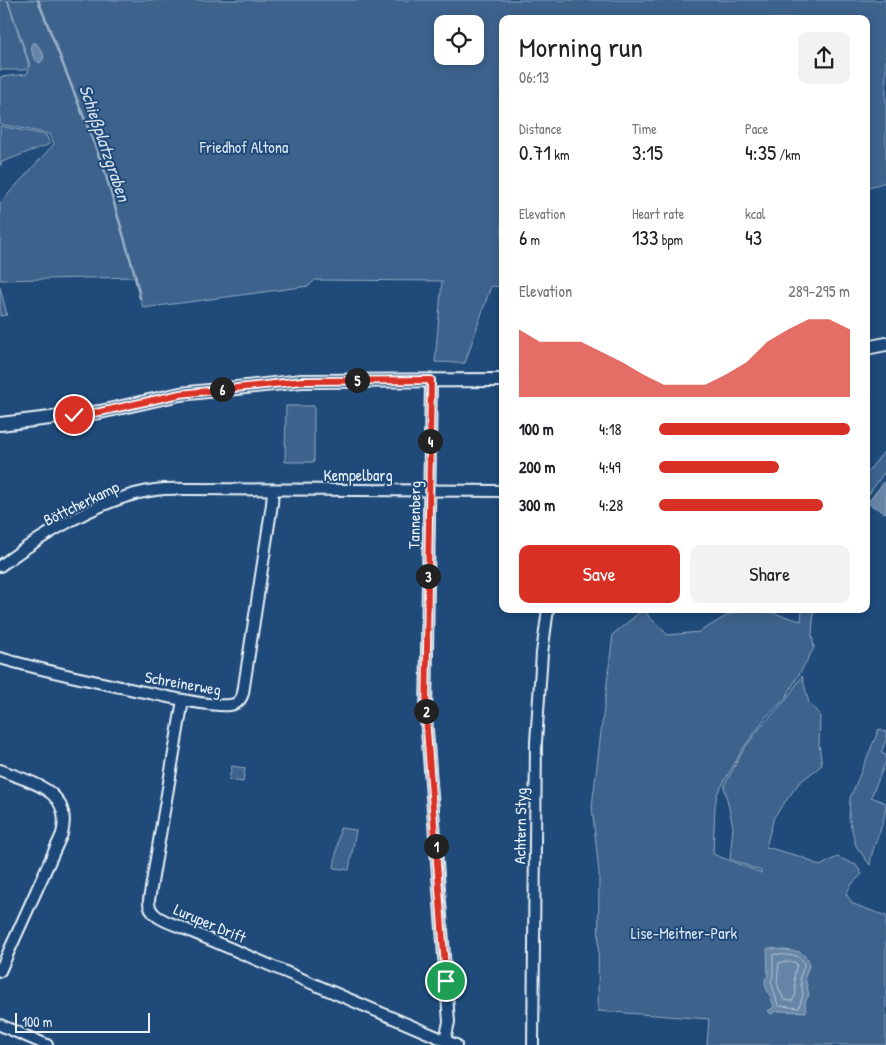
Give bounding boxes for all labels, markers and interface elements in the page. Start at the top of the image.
map controls [434,15,484,65]
button: locate [434,15,484,65]
text: Morning run [519,28,643,66]
button: share [798,32,850,84]
text: 06:13 [519,66,549,88]
water label: Schießplatzgraben [73,81,137,206]
text: Distance [519,119,562,138]
text: Time [632,119,657,138]
text: Pace [745,119,768,138]
park label: Friedhof Altona [199,136,288,158]
text: 0.71 [519,138,551,167]
text: 3:15 [632,138,663,167]
text: 4:35 [745,138,776,167]
text: km [551,145,569,164]
text: /km [776,145,801,164]
text: Elevation [519,204,566,223]
text: Heart rate [632,204,684,223]
text: kcal [745,204,765,223]
text: 6 [519,223,527,252]
text: 133 [632,223,658,252]
text: 43 [745,223,762,252]
text: m [527,230,540,249]
text: bpm [658,230,683,249]
text: Elevation [519,280,572,302]
text: 289–295 m [788,280,850,302]
pin: 5 [344,368,370,392]
text: 5 [355,371,360,390]
pin: 6 [210,376,234,402]
text: 6 [220,380,225,399]
pin [53,394,95,436]
icon: check [60,401,88,429]
text: 100 m [519,418,554,440]
text: 4:18 [599,418,621,440]
pin: 4 [418,428,442,454]
text: 4 [428,432,433,451]
text: 200 m [519,456,555,478]
text: 4:49 [599,456,621,478]
street label: Kempelbarg [323,464,393,486]
street label: Böttcherkamp [39,475,123,531]
street label: Tannenberg [402,481,426,549]
text: 300 m [519,494,555,516]
text: 4:28 [599,494,623,516]
button: Save [519,545,680,603]
button: Share [690,545,850,603]
pin: 3 [416,564,440,588]
text: 3 [425,567,432,586]
street label: Schreinerweg [143,665,223,701]
pin: 2 [414,698,438,724]
text: 2 [423,702,430,721]
street label: Achtern Styg [508,788,532,864]
pin: 1 [424,834,448,858]
text: 1 [434,837,439,856]
street label: Luruper Drift [170,898,250,948]
park label: Lise-Meitner-Park [631,922,738,944]
pin [425,960,467,1002]
icon: arrive [432,967,460,995]
scale bar [15,1010,150,1033]
text: 100 m [22,1012,52,1031]

